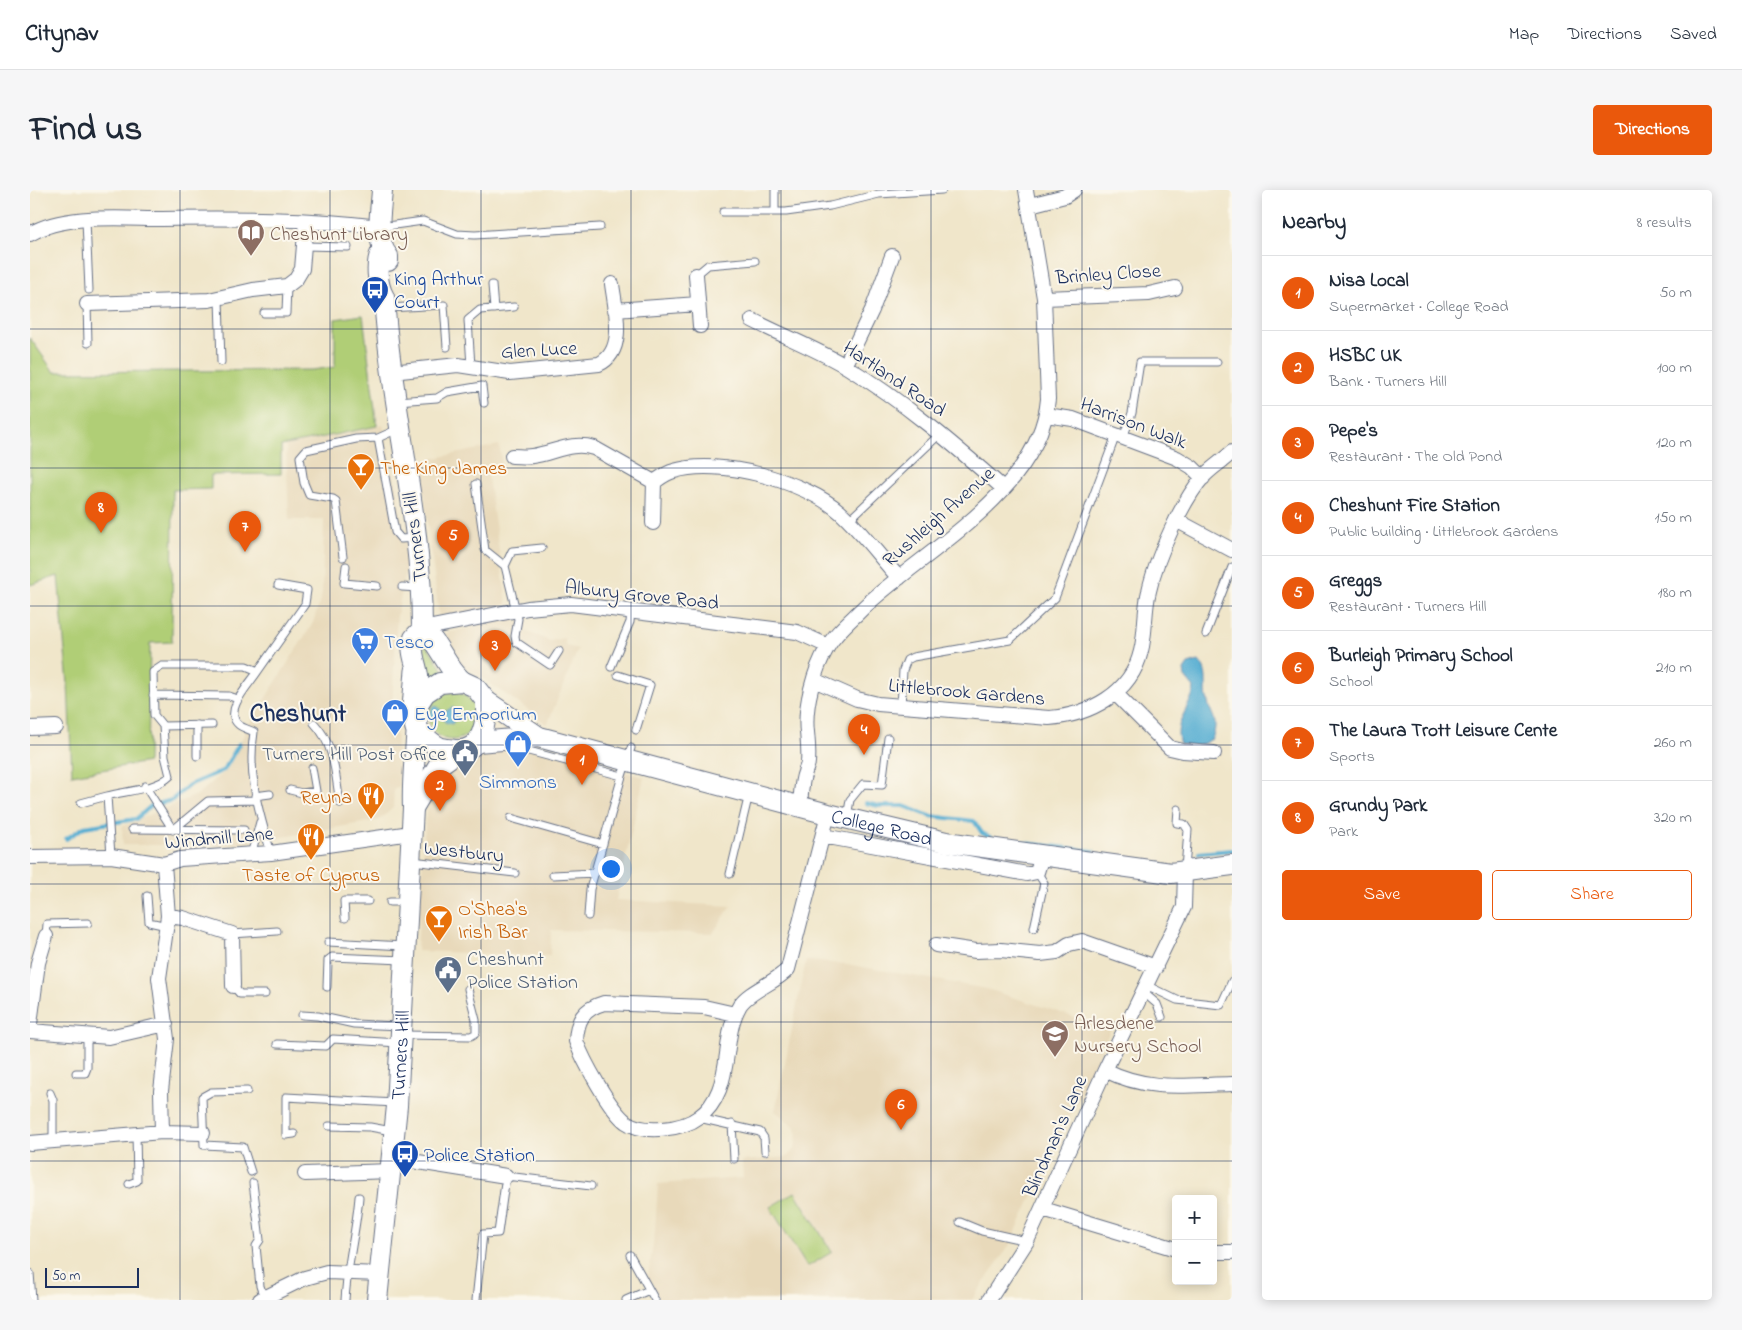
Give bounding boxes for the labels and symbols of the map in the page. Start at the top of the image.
library icon: Cheshunt Library [236,218,266,257]
place label: Cheshunt Library [270,221,408,250]
street label: Brinley Close [1054,257,1162,294]
place label: King Arthur Court [394,266,484,318]
bus stop icon: King Arthur Court [360,275,390,314]
street label: Glen Luce [500,335,578,368]
street label: Hartland Road [836,335,951,425]
street label: Harrison Walk [1075,391,1191,458]
bar icon: The King James [346,452,376,491]
place label: The King James [380,455,507,485]
street label: Rushleigh Avenue [877,461,1003,576]
street label: Turners Hill [397,490,436,583]
pin: 8 [85,492,117,533]
pin: 7 [229,511,261,552]
pin: 5 [437,520,469,561]
street label: Albury Grove Road [563,574,720,619]
supermarket icon: Tesco [350,626,380,665]
place label: Tesco [384,629,434,658]
pin: 3 [479,630,511,671]
street label: Littlebrook Gardens [887,672,1046,715]
district label: Cheshunt [250,697,347,733]
shop icon: Eye Emporium [380,698,410,737]
place label: Eye Emporium [414,701,537,730]
pin: 4 [848,714,880,755]
shop icon: Simmons [503,729,533,768]
public building icon: Turners Hill Post Office [450,738,480,777]
place label: Turners Hill Post Office [262,741,446,770]
pin: 1 [566,744,598,785]
place label: Simmons [479,769,557,798]
pin: 2 [424,770,456,811]
restaurant icon: Reyna [356,781,386,820]
place label: Reyna [300,784,352,813]
street label: College Road [828,803,935,855]
street label: Windmill Lane [164,820,275,859]
restaurant icon: Taste of Cyprus [296,822,326,861]
street label: Westbury [422,835,505,872]
your location [598,856,624,882]
place label: Taste of Cyprus [242,862,380,891]
place label: O'Shea's Irish Bar [458,896,528,948]
bar icon: O'Shea's Irish Bar [424,904,454,943]
place label: Cheshunt Police Station [467,946,578,998]
public building icon: Cheshunt Police Station [433,955,463,994]
street label: Turners Hill [385,1009,419,1101]
place label: Arlesdene Nursery School [1074,1010,1201,1062]
school or university icon: Arlesdene Nursery School [1040,1019,1070,1058]
street label: Blindman's Lane [1016,1071,1096,1204]
pin: 6 [885,1089,917,1130]
bus stop icon: Police Station [390,1139,420,1178]
place label: Police Station [424,1142,535,1171]
scale bar [45,1265,139,1288]

